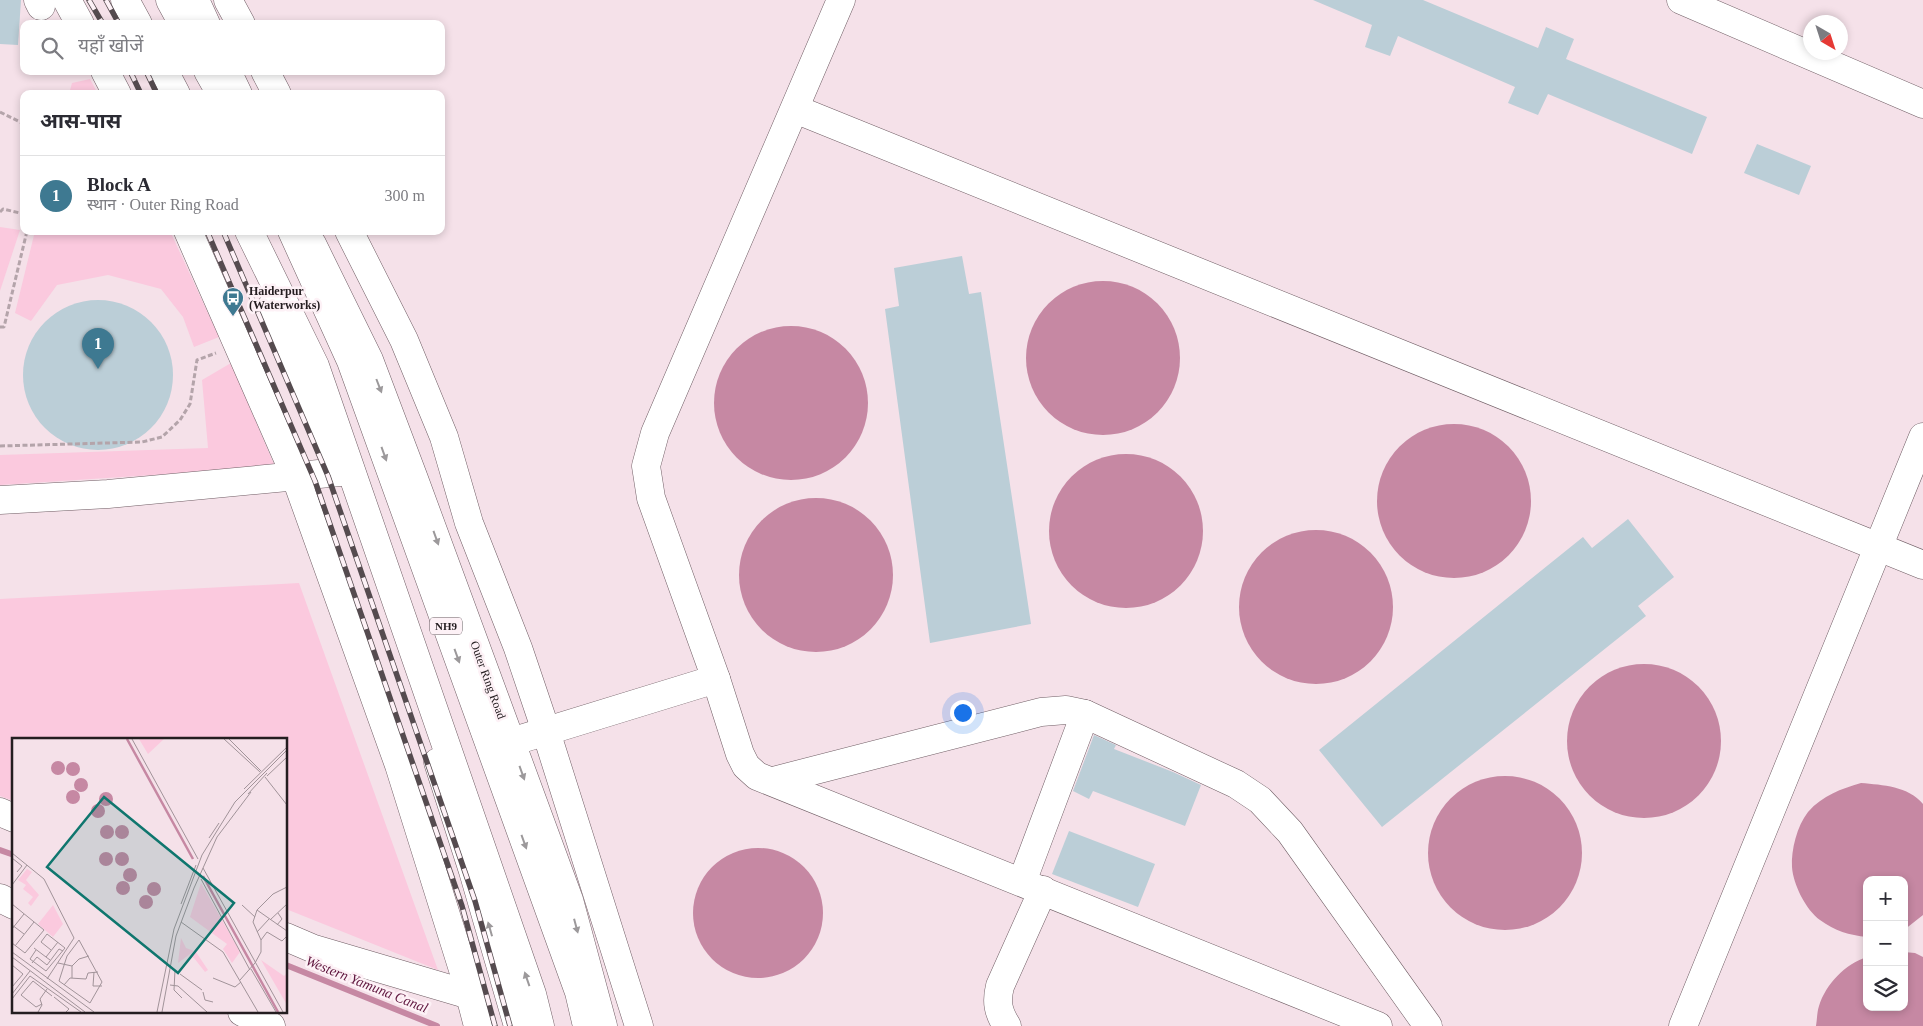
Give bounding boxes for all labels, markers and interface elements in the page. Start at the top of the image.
north arrow [1803,15,1848,60]
search box [20,20,445,75]
icon: search [38,34,66,62]
text: यहाँ खोजें [78,35,143,56]
text: आस-पास [40,109,121,133]
text: Block A [87,174,151,195]
text: 1 [52,187,60,204]
text: 300 m [385,187,425,204]
text: स्थान · Outer Ring Road [87,196,239,213]
place label: Haiderpur (Waterworks) [249,284,320,312]
bus stop icon: Haiderpur (Waterworks) [221,286,245,317]
pin: 1 [82,328,114,369]
one-way arrow [375,379,383,394]
one-way arrow [380,447,388,462]
one-way arrow [432,531,440,546]
road number: NH9 [430,618,462,634]
street label: Outer Ring Road [467,639,509,721]
one-way arrow [453,649,461,664]
your location [950,700,976,726]
inset map [12,738,288,1014]
one-way arrow [519,765,526,780]
one-way arrow [521,834,528,849]
map controls [1863,876,1908,1011]
button: + [1863,876,1908,921]
one-way arrow [572,918,580,933]
one-way arrow [486,921,494,936]
button: − [1863,921,1908,966]
water label: Western Yamuna Canal [304,953,430,1016]
button: layers [1863,966,1908,1011]
one-way arrow [523,971,531,986]

